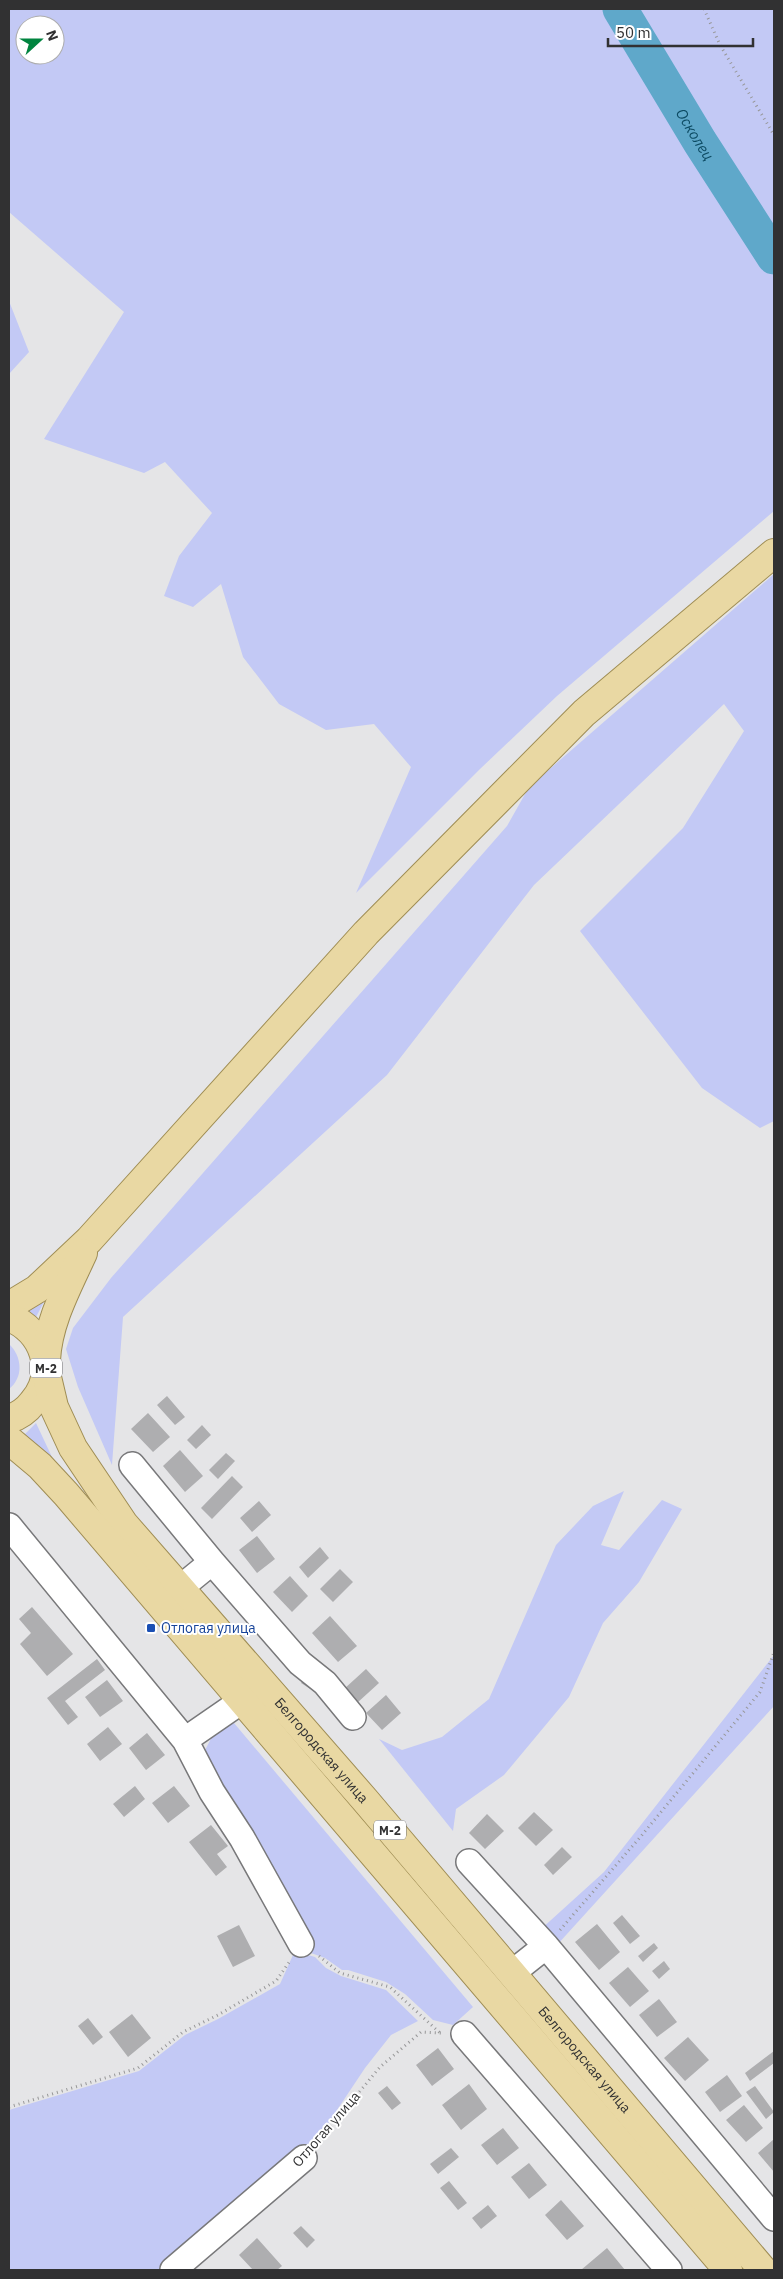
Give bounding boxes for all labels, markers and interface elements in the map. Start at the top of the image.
north arrow [15,15,65,65]
scale bar [608,15,753,47]
text: 50 m [616,23,651,42]
text: N [42,27,62,43]
water label: Осколец [672,105,719,164]
road number: М-2 [30,1359,62,1378]
place label: Отлогая улица [161,1619,256,1637]
marker: Отлогая улица [145,1622,157,1634]
street label: Белгородская улица [271,1694,373,1807]
road number: М-2 [374,1820,406,1840]
street label: Белгородская улица [534,2002,635,2117]
street label: Отлогая улица [288,2087,364,2171]

